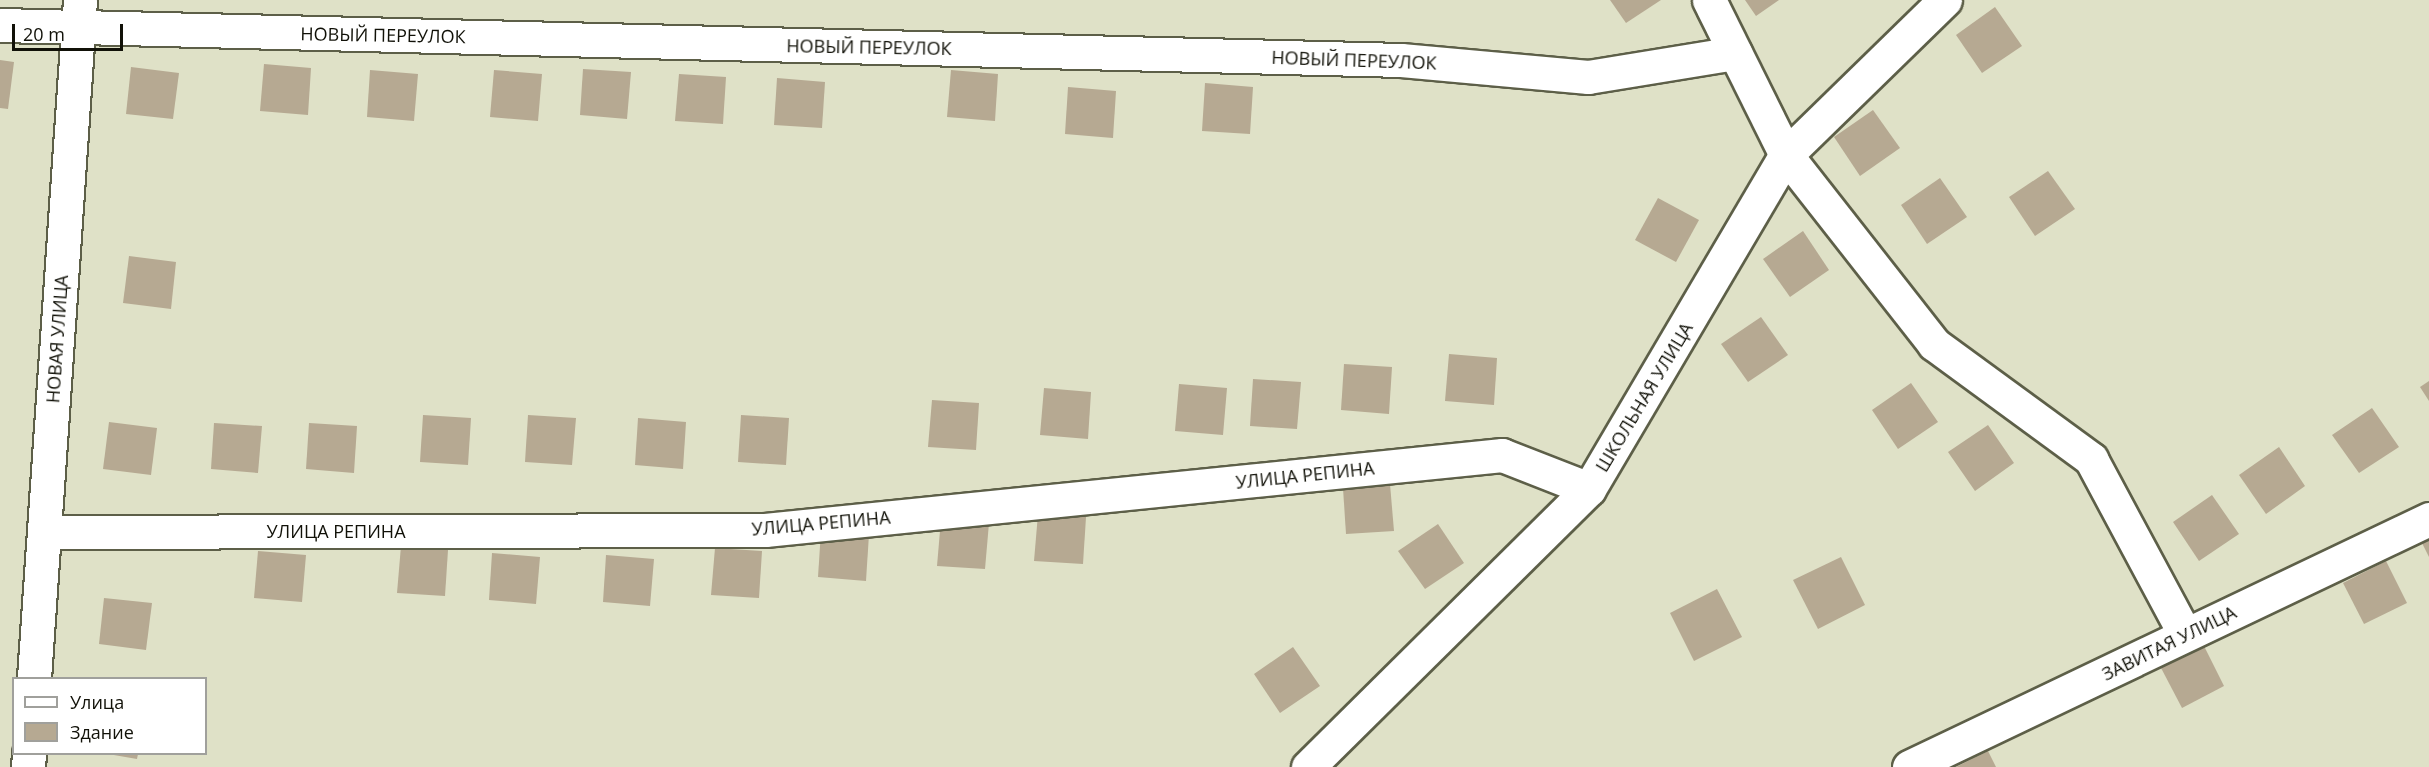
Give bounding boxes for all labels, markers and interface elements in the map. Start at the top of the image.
scale bar [15,12,126,50]
text: 20 m [23,22,65,46]
street label: НОВЫЙ ПЕРЕУЛОК [300,23,466,47]
street label: НОВЫЙ ПЕРЕУЛОК [786,35,952,59]
street label: НОВЫЙ ПЕРЕУЛОК [1271,46,1437,74]
street label: НОВАЯ УЛИЦА [42,274,72,404]
street label: ШКОЛЬНАЯ УЛИЦА [1591,318,1697,476]
street label: УЛИЦА РЕПИНА [1235,457,1375,493]
street label: УЛИЦА РЕПИНА [751,506,891,540]
street label: УЛИЦА РЕПИНА [266,520,406,542]
street label: ЗАВИТАЯ УЛИЦА [2098,601,2240,685]
legend [12,677,207,755]
text: Улица [70,690,124,714]
text: Здание [70,720,134,744]

